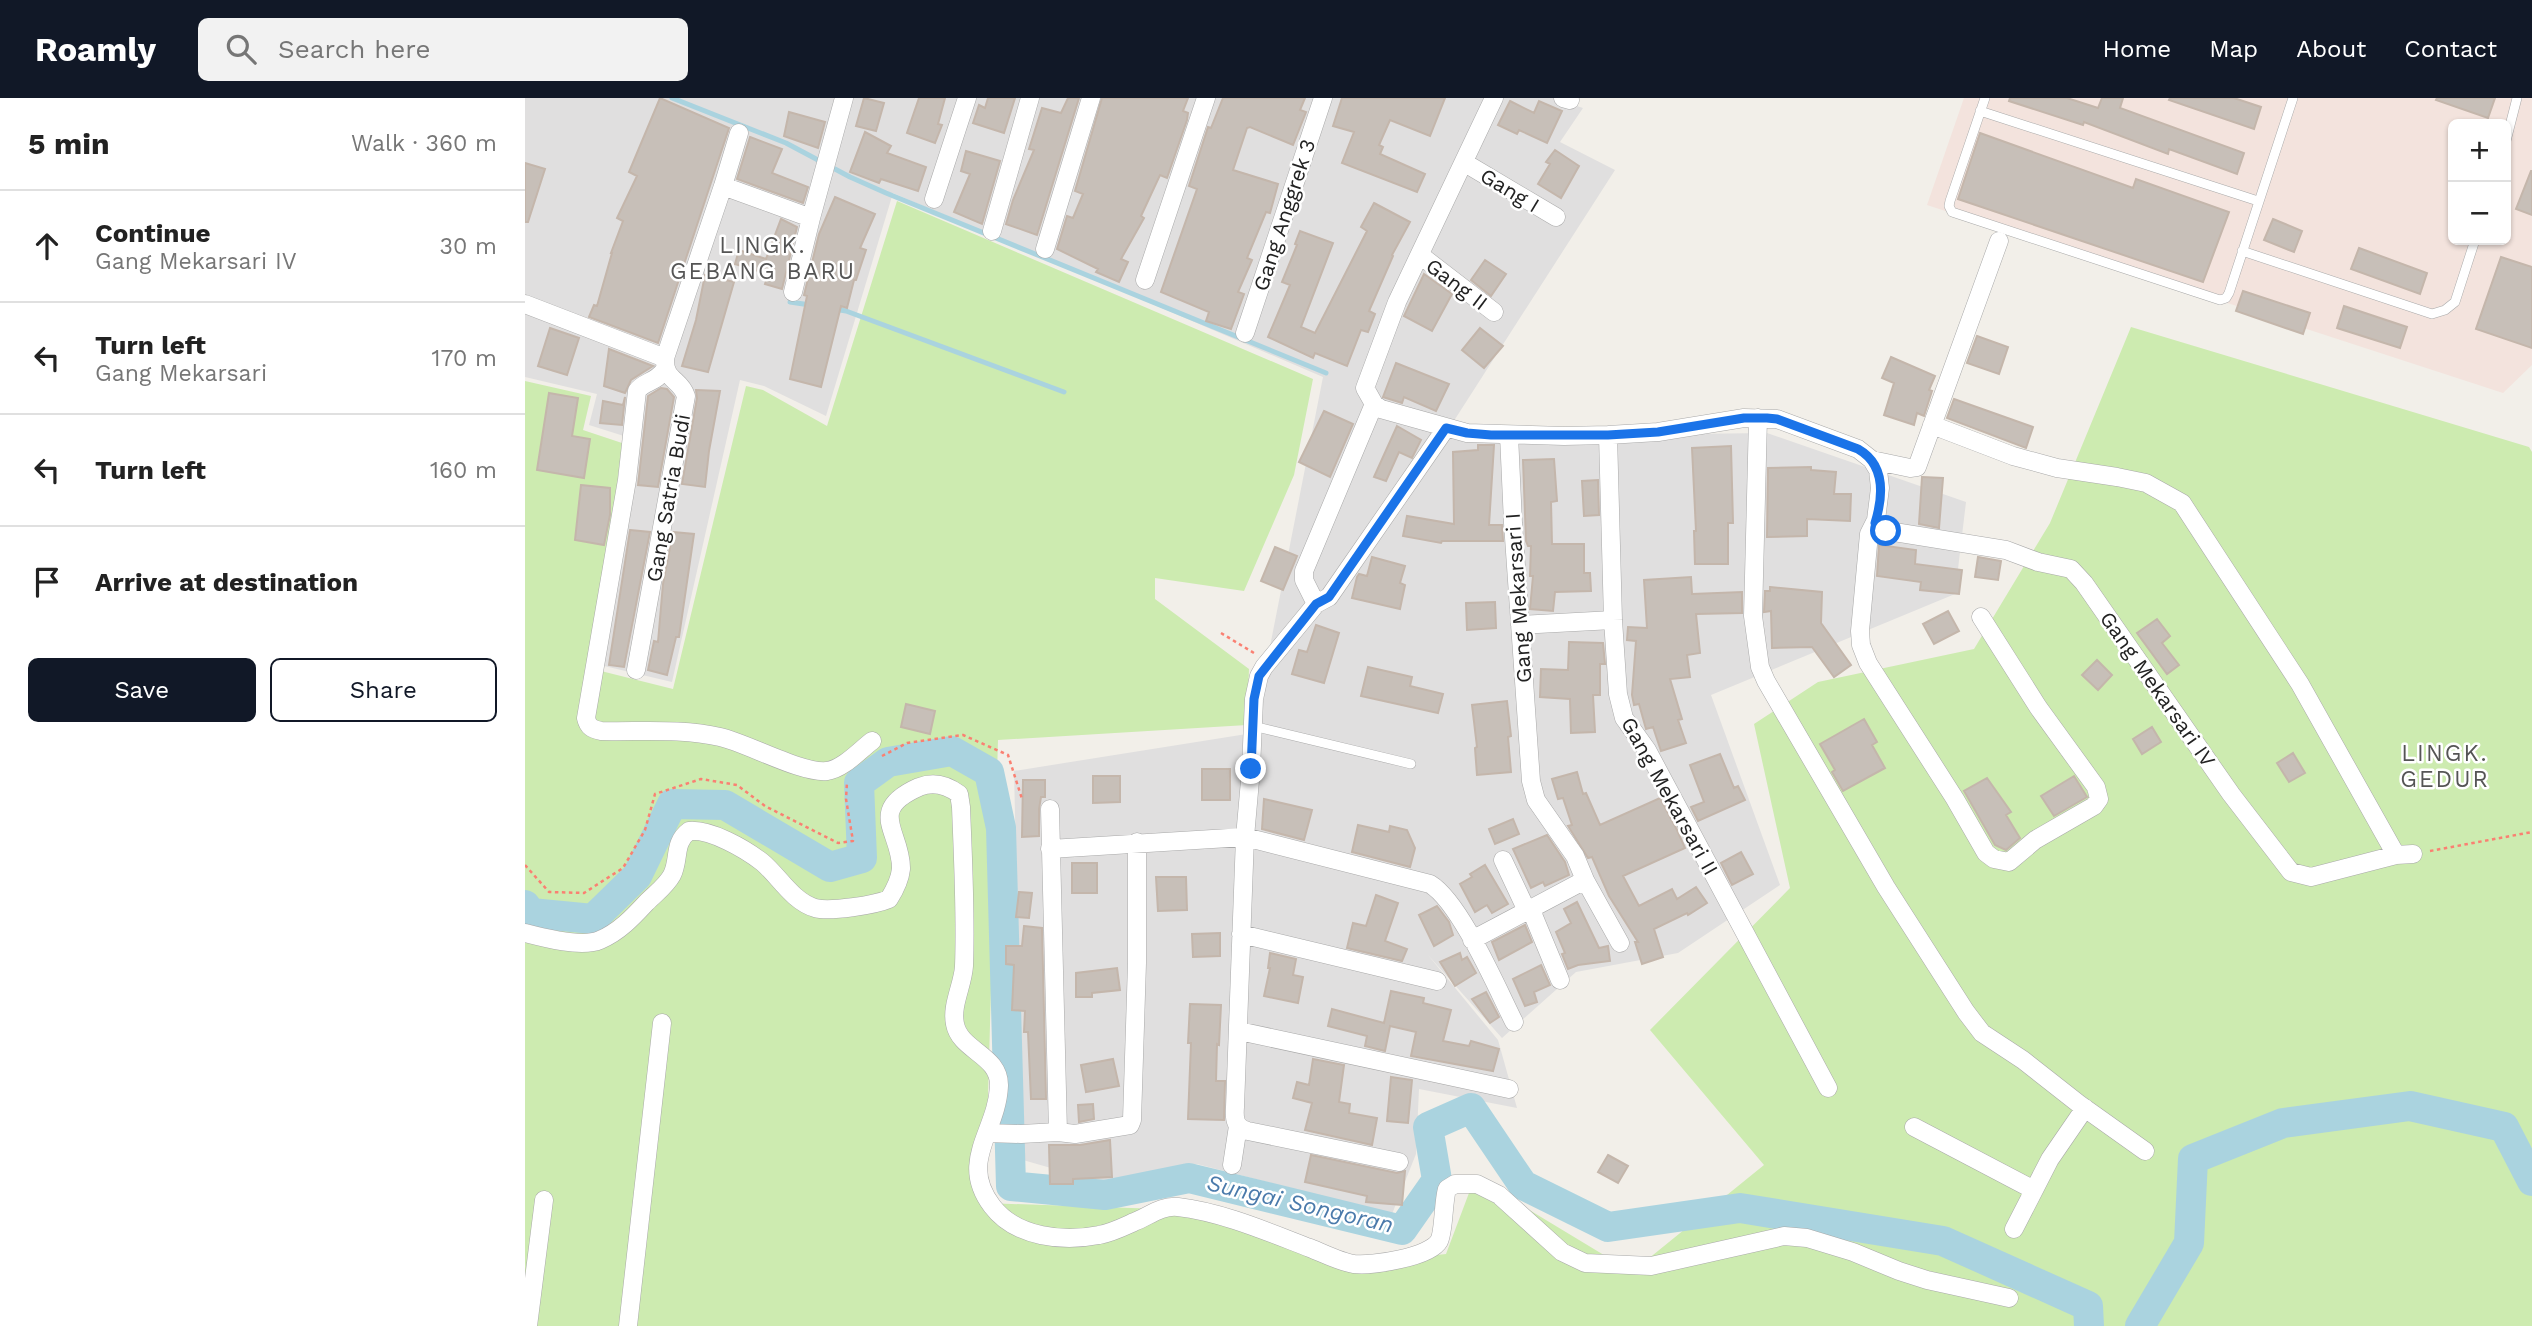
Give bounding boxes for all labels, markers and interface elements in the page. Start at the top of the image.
search box [198,18,688,81]
text: Roamly [35,30,156,69]
icon: search [222,30,260,68]
text: Search here [278,34,431,64]
text: Home [2103,35,2171,63]
text: Map [2209,35,2258,63]
text: About [2296,35,2366,63]
text: Contact [2404,35,2497,63]
map controls [2448,119,2511,245]
button: + [2448,119,2511,182]
text: 5 min [28,126,110,161]
text: Walk · 360 m [351,130,497,157]
street label: Gang Anggrek 3 [1248,136,1320,294]
street label: Gang I [1476,163,1544,217]
button: − [2448,182,2511,245]
text: Continue [95,218,211,248]
icon: ahead [28,227,66,265]
district label: LINGK. GEBANG BARU [670,232,856,285]
text: 30 m [440,233,497,260]
text: Gang Mekarsari IV [95,248,297,275]
street label: Gang II [1421,253,1493,315]
text: Turn left [95,330,206,360]
icon: left [28,339,66,377]
text: 170 m [432,345,497,372]
text: Gang Mekarsari [95,360,267,387]
street label: Gang Satria Budi [641,412,695,584]
icon: left [28,451,66,489]
text: Turn left [95,455,206,485]
text: 160 m [430,457,497,484]
street label: Gang Mekarsari I [1500,512,1536,684]
route start [1870,515,1901,546]
icon: arrive [28,563,66,601]
text: Arrive at destination [95,567,358,597]
street label: Gang Mekarsari IV [2095,606,2221,772]
button: Save [28,658,256,722]
button: Share [270,658,497,722]
street label: Gang Mekarsari II [1616,713,1724,879]
district label: LINGK. GEDUR [2400,740,2490,793]
route end [1235,753,1266,784]
water label: Sungai Songoran [1204,1169,1396,1239]

